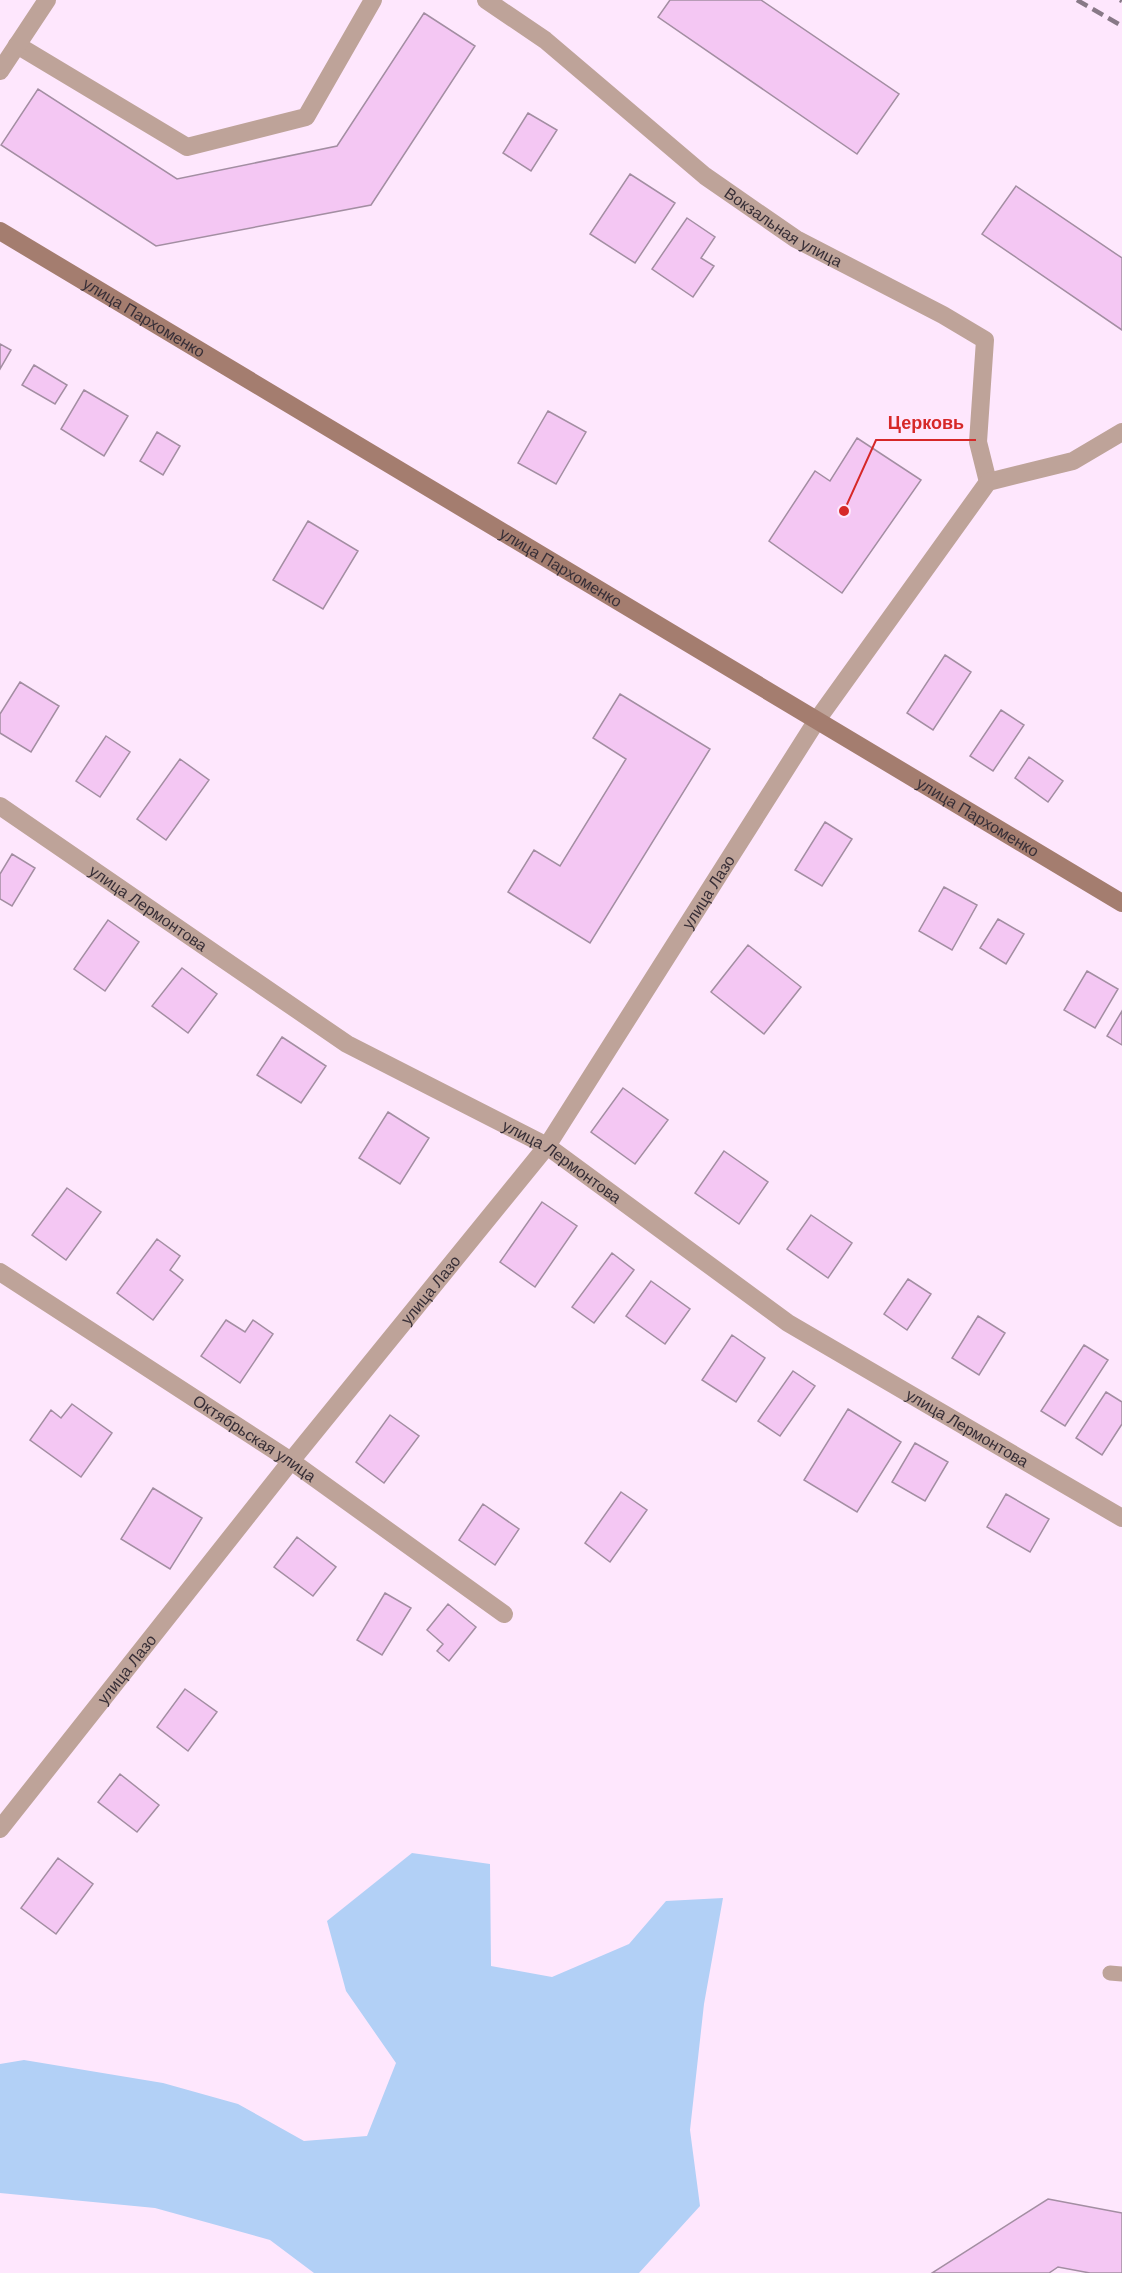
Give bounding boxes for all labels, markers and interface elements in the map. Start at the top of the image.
street label: Вокзальная улица [720,182,846,272]
street label: улица Пархоменко [79,273,209,362]
callout: Церковь [876,404,976,440]
text: Церковь [888,411,964,435]
street label: улица Пархоменко [496,522,626,612]
street label: улица Пархоменко [913,772,1043,862]
street label: улица Лазо [677,851,739,933]
street label: улица Лермонтова [85,860,212,956]
street label: улица Лермонтова [499,1115,626,1208]
street label: улица Лазо [396,1250,465,1329]
street label: улица Лермонтова [902,1384,1033,1472]
street label: Октябрьская улица [189,1390,320,1486]
street label: улица Лазо [92,1630,161,1708]

